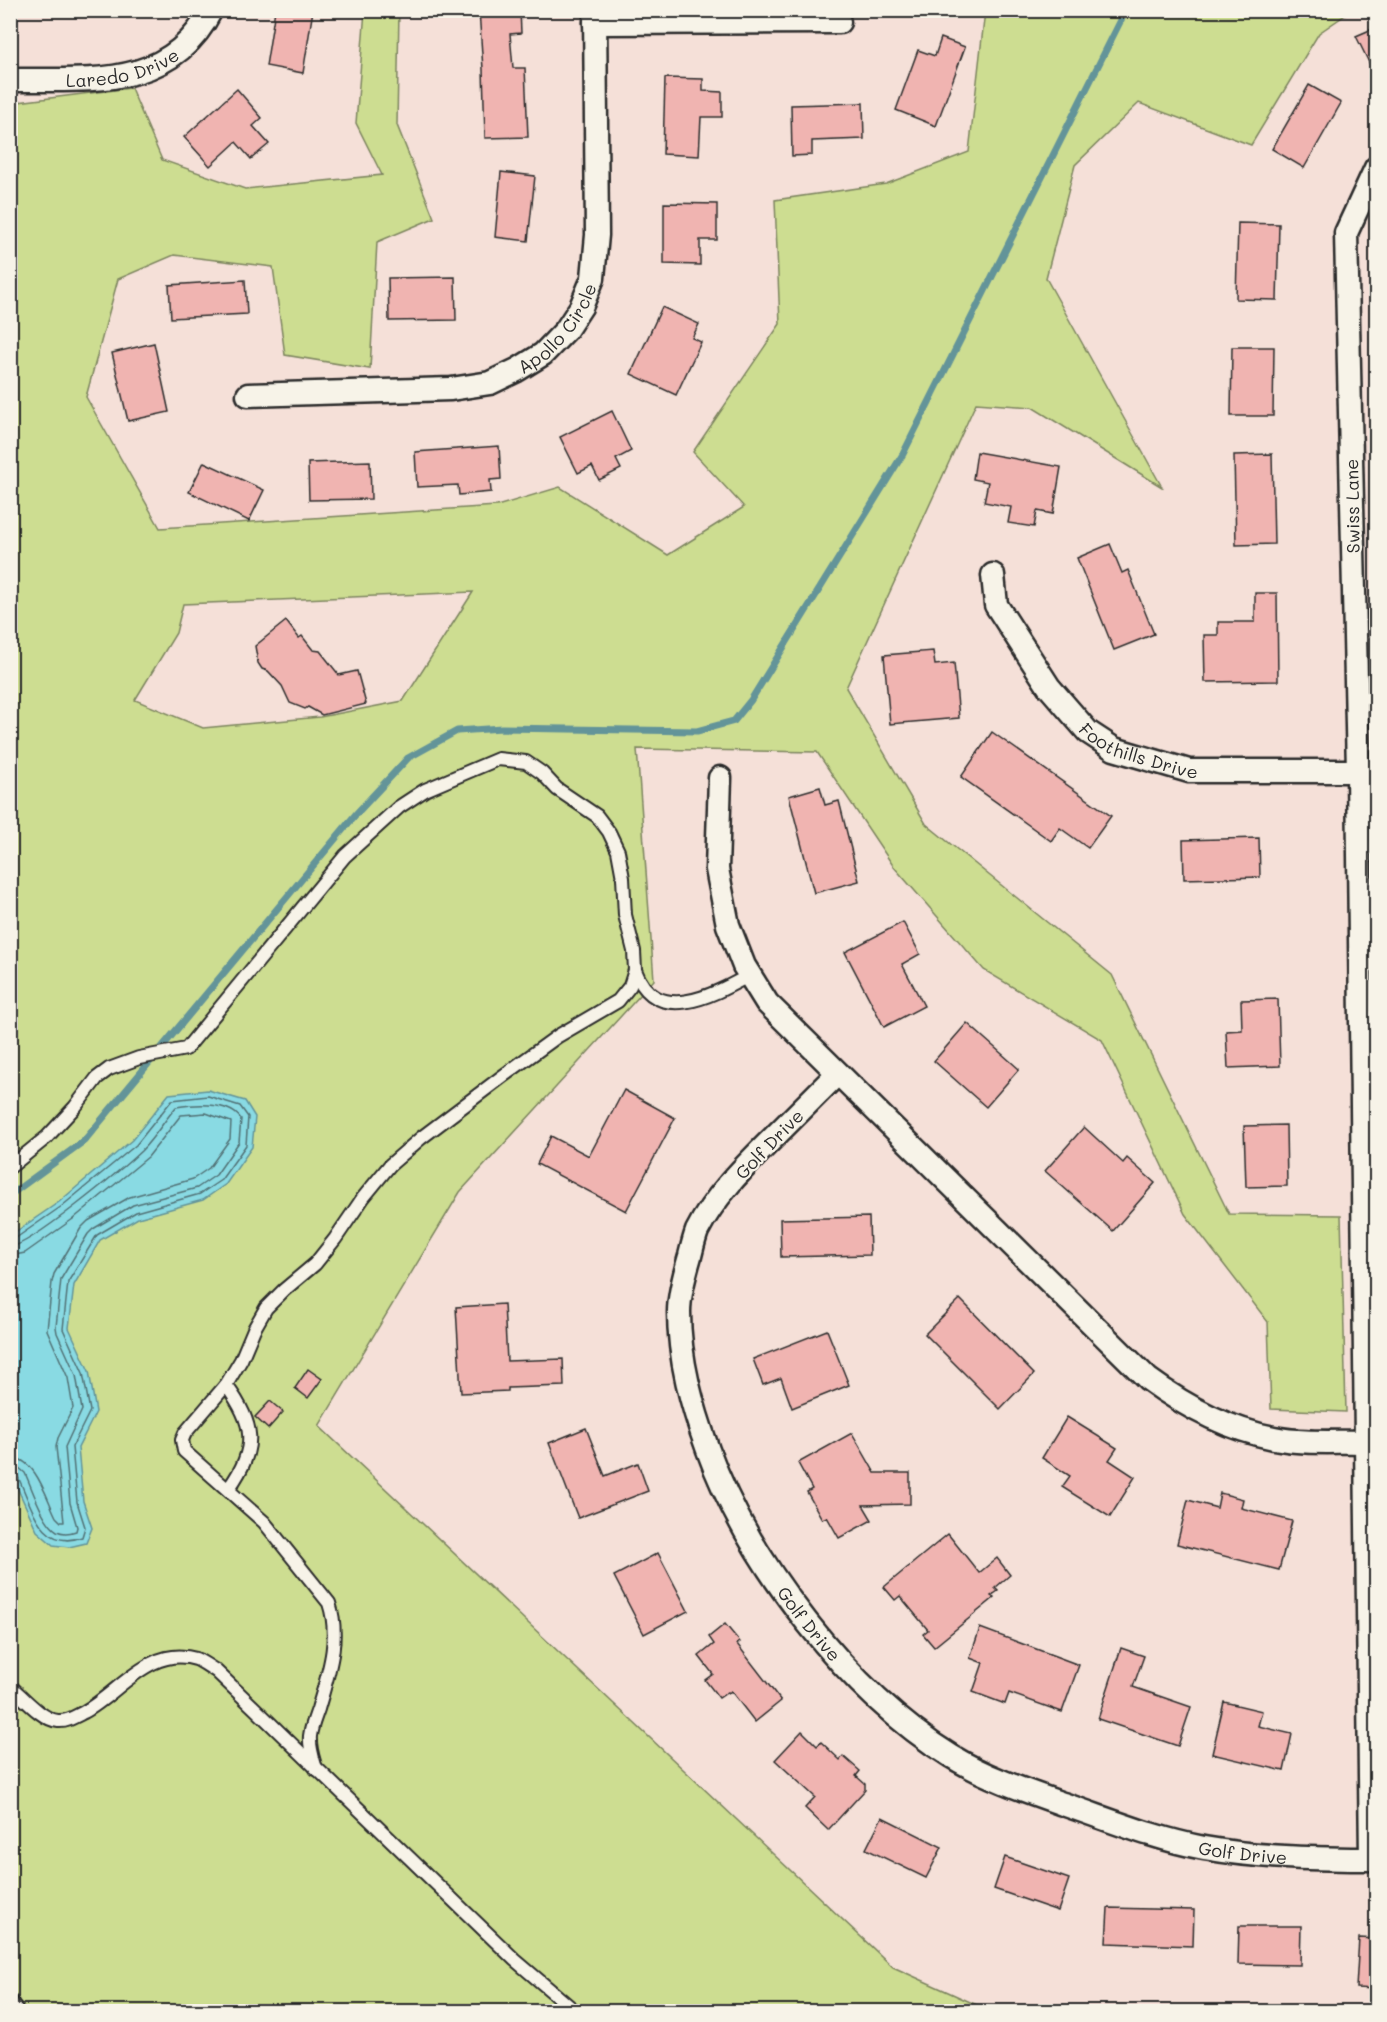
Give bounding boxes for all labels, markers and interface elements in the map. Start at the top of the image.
street label: Laredo Drive [66,43,184,92]
street label: Apollo Circle [513,279,602,379]
street label: Swiss Lane [1339,458,1365,554]
street label: Foothills Drive [1073,718,1198,783]
street label: Golf Drive [729,1104,809,1184]
street label: Golf Drive [772,1582,846,1666]
street label: Golf Drive [1197,1835,1288,1869]

